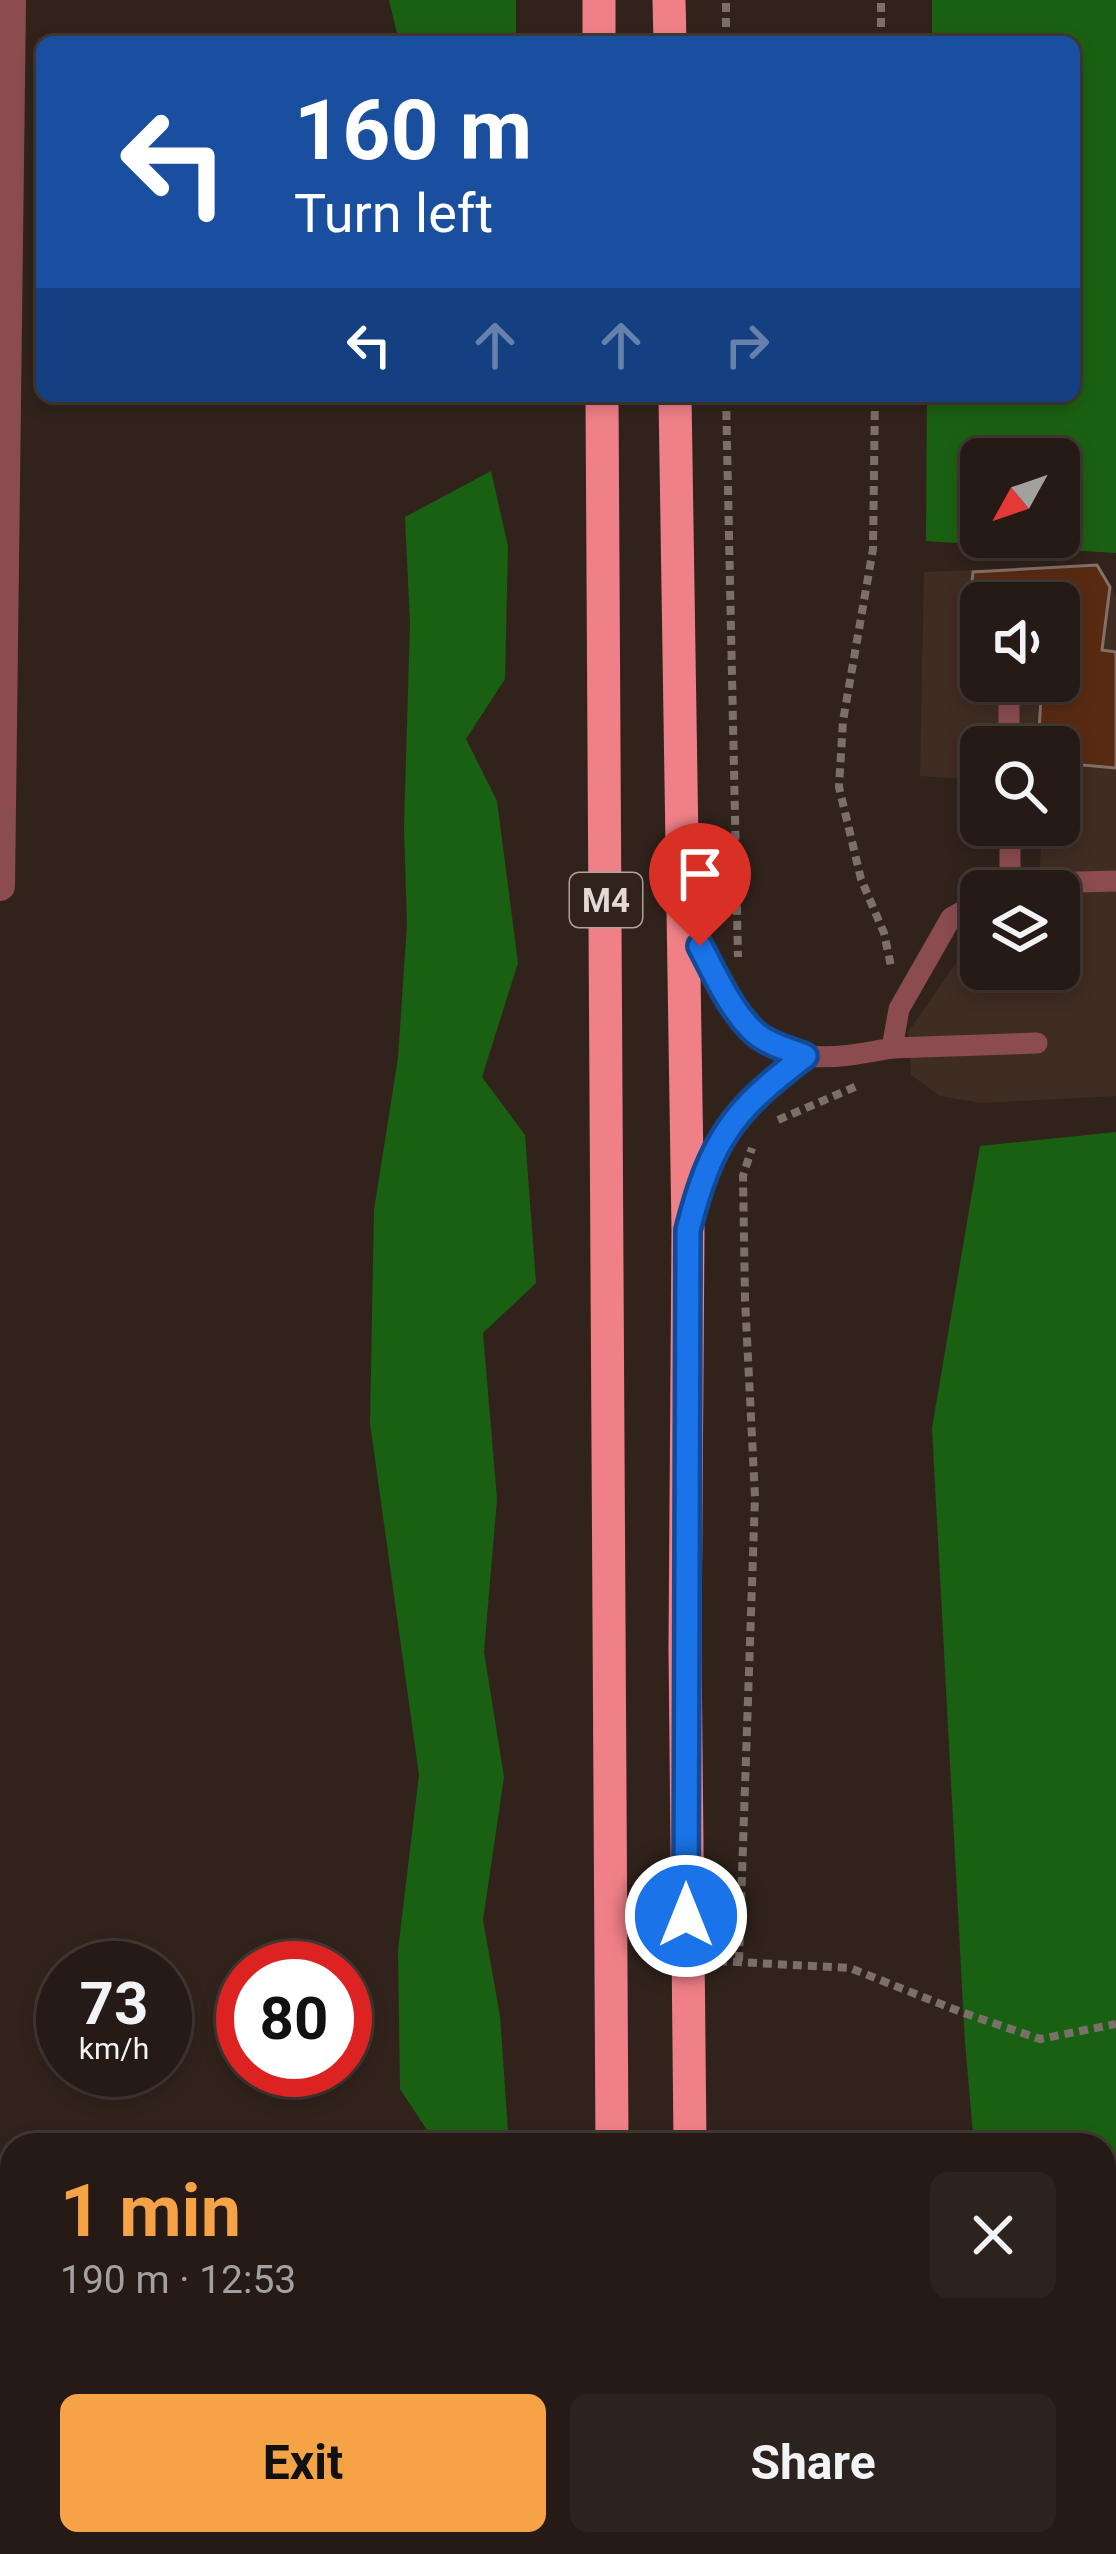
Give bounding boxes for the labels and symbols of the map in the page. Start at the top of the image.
north arrow [960,438,1080,558]
pin [649,823,751,946]
road number: М4 [570,873,642,927]
position arrow [623,1853,749,1979]
speed limit sign: 80 [216,1941,372,2097]

